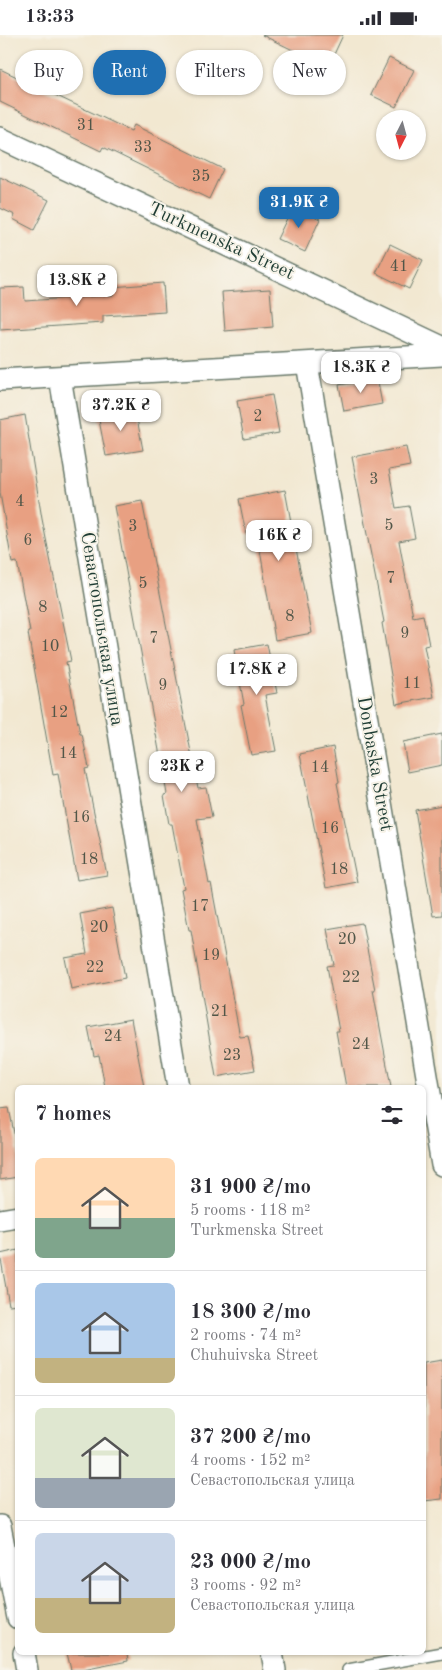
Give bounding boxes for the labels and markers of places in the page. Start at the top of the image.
pin: 31.9K ₴ [253,187,345,229]
pin: 13.8K ₴ [31,265,123,307]
pin: 18.3K ₴ [315,351,407,394]
pin: 37.2K ₴ [75,389,167,432]
pin: 16K ₴ [244,519,314,562]
pin: 17.8K ₴ [211,653,303,696]
pin: 23K ₴ [147,751,217,793]

